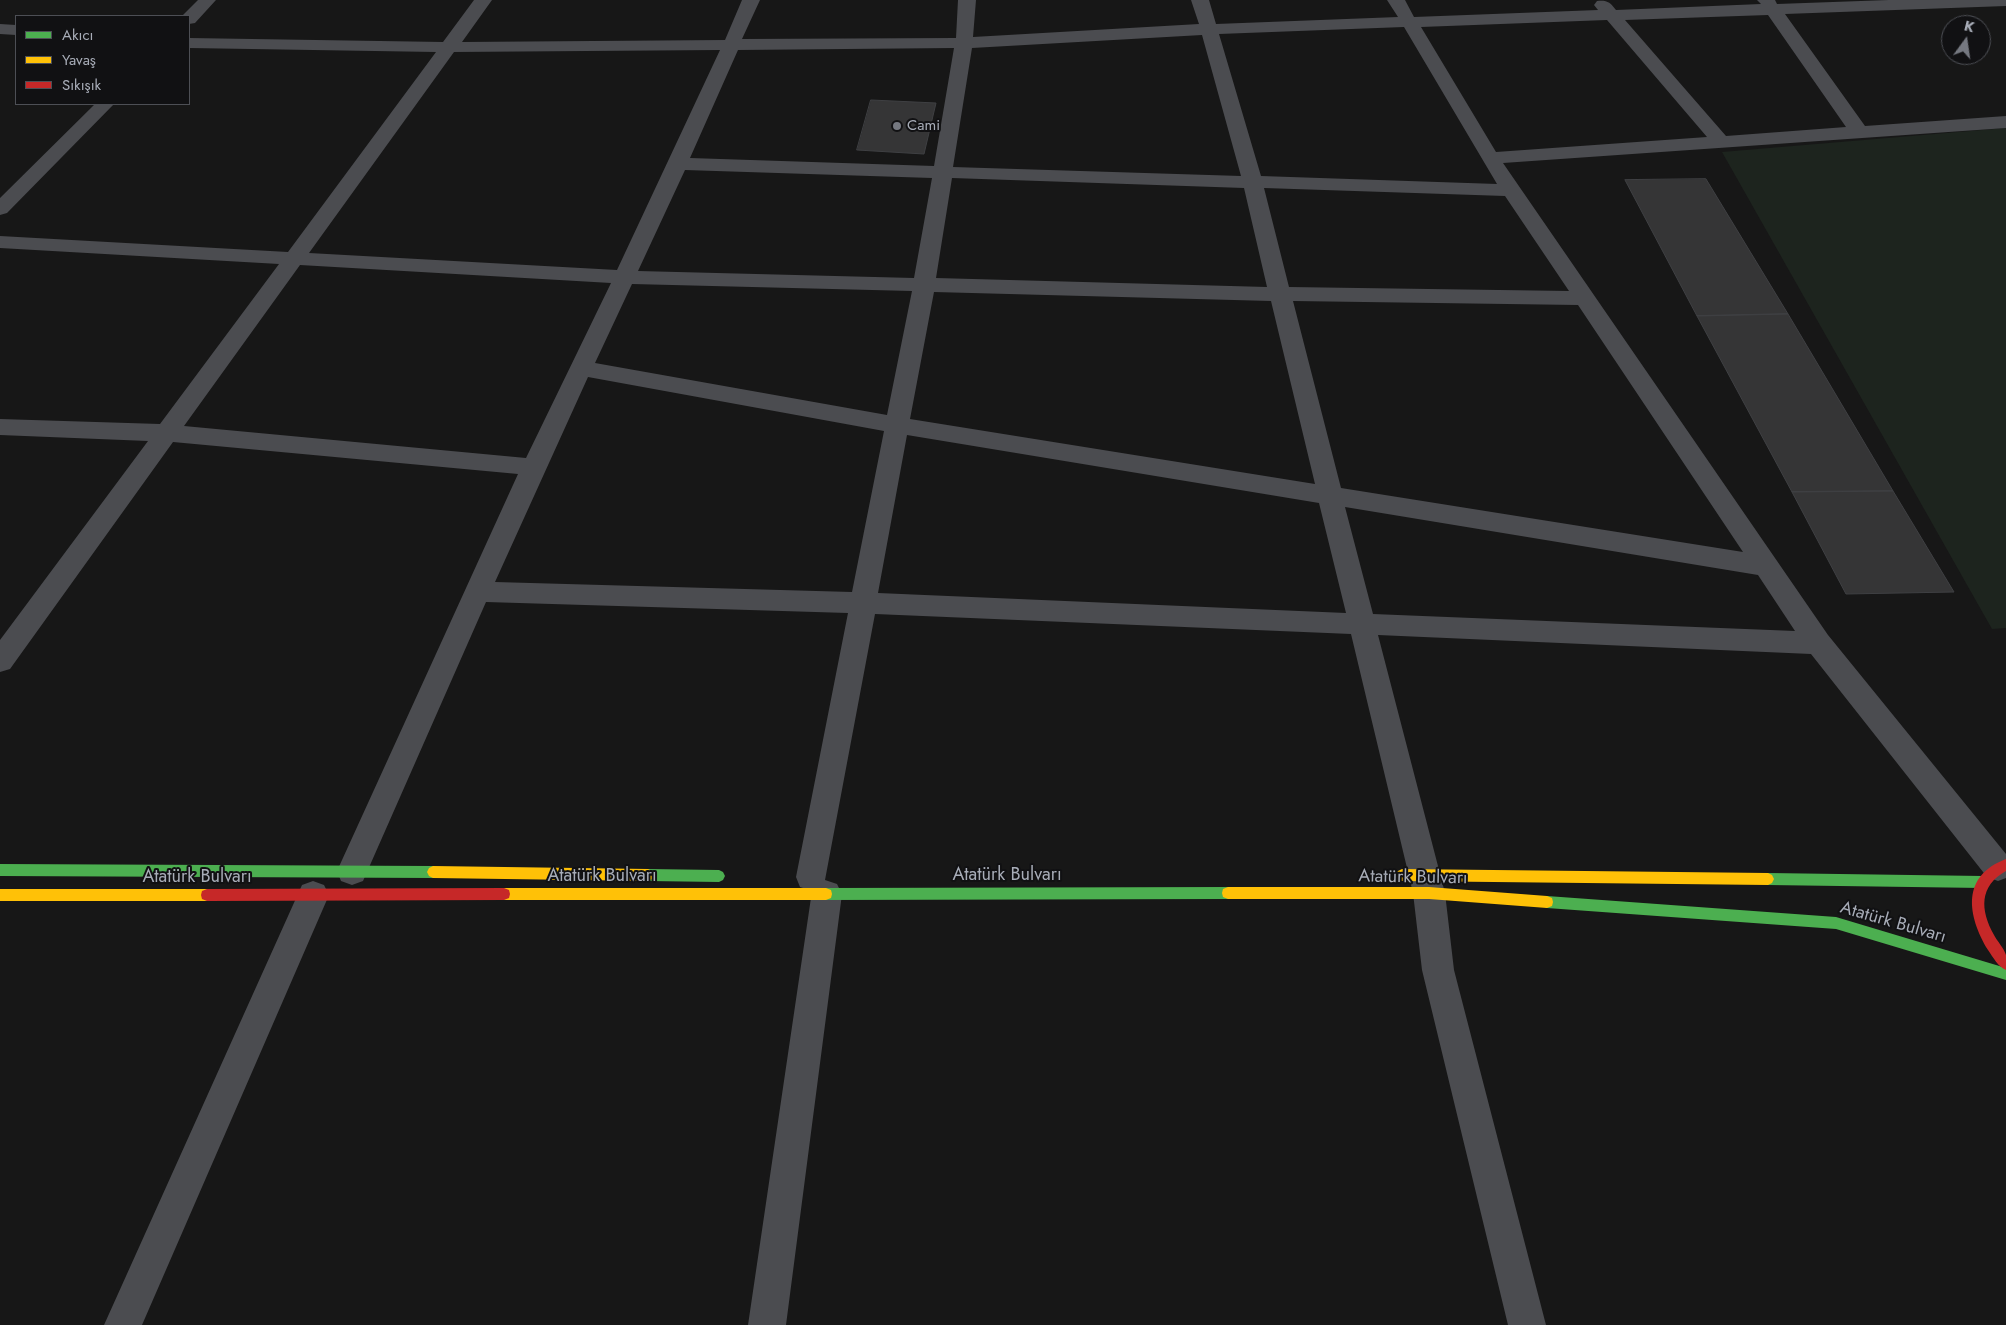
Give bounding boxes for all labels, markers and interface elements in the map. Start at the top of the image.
legend [15,15,190,105]
north arrow [1941,15,1991,65]
text: K [1962,16,1977,37]
text: Akıcı [62,24,93,46]
text: Yavaş [62,49,96,71]
text: Sıkışık [62,74,101,96]
place label: Cami [907,117,940,135]
marker: Cami [891,120,903,132]
street label: Atatürk Bulvarı [952,865,1062,887]
street label: Atatürk Bulvarı [547,866,657,888]
street label: Atatürk Bulvarı [1358,866,1468,890]
street label: Atatürk Bulvarı [142,867,252,889]
street label: Atatürk Bulvarı [1838,898,1948,948]

